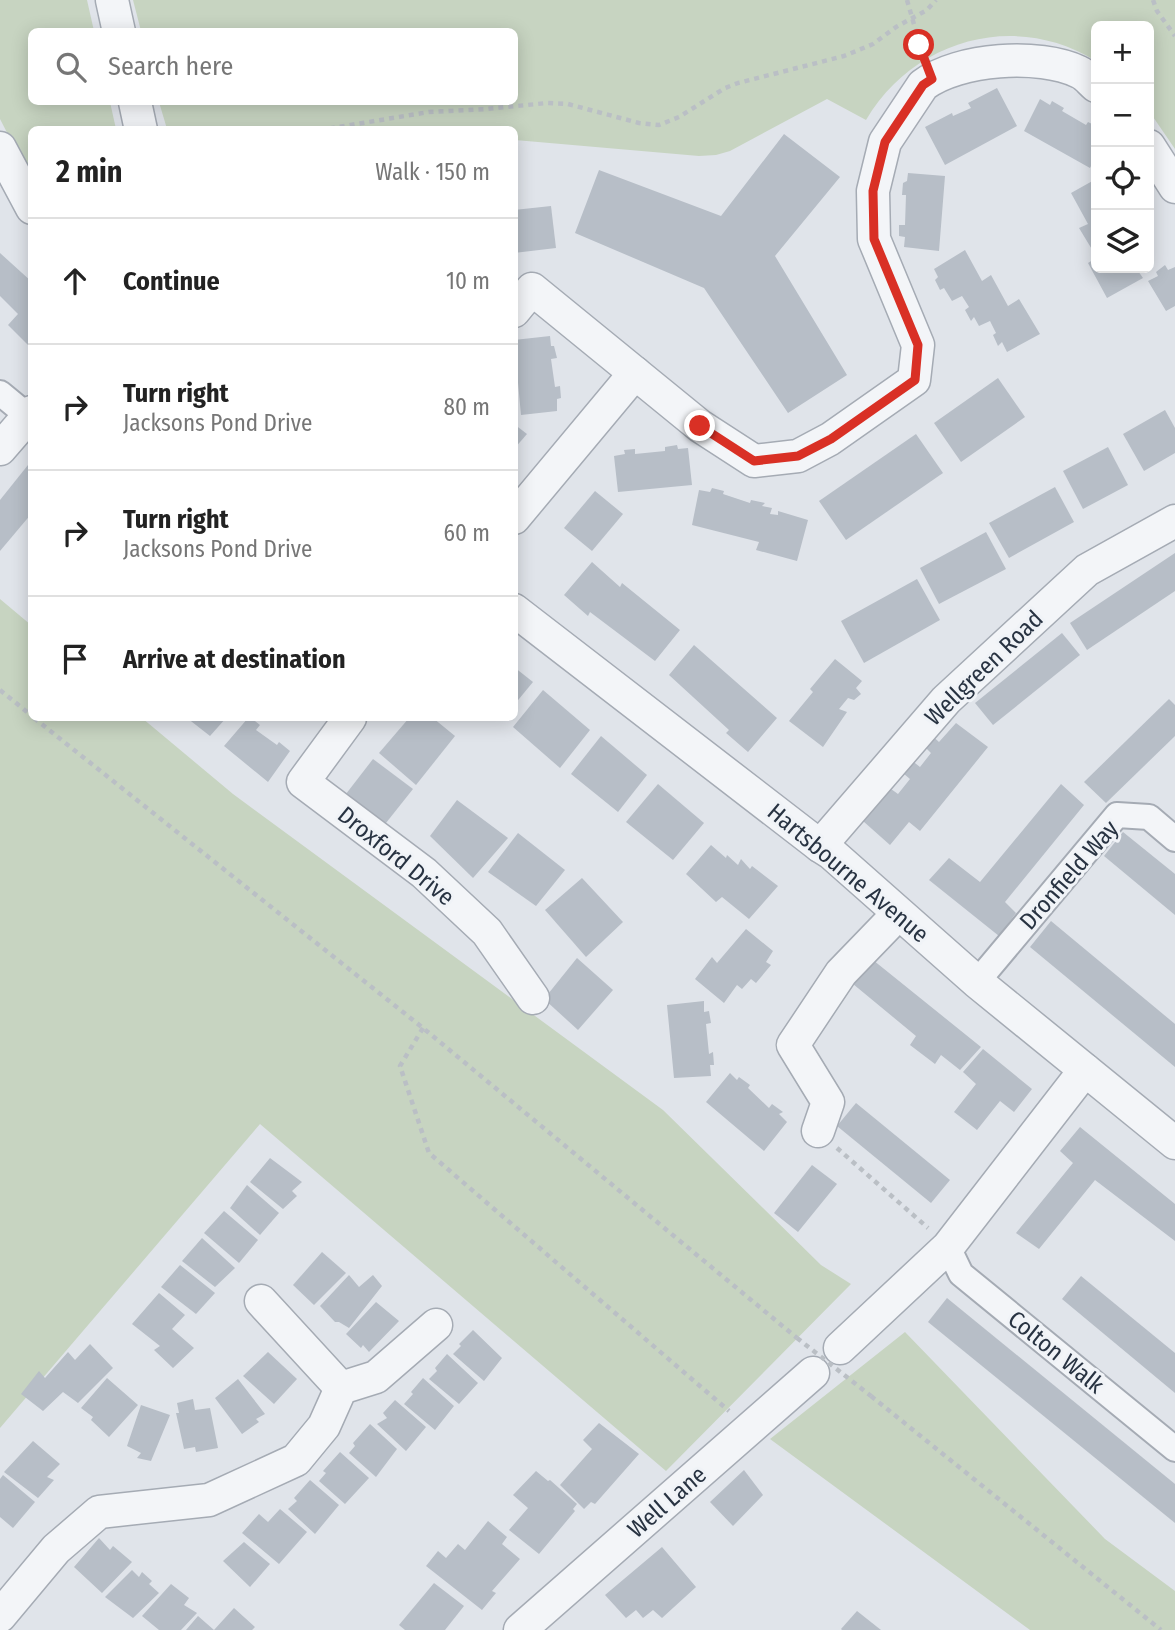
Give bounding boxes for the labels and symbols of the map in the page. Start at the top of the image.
route start [903,29,934,60]
route end [684,410,715,441]
street label: Wellgreen Road [919,605,1049,731]
street label: Hartsbourne Avenue [762,798,934,948]
street label: Droxford Drive [332,801,460,911]
street label: Dronfield Way [1014,815,1124,935]
street label: Colton Walk [1002,1305,1110,1400]
street label: Well Lane [622,1460,712,1544]

